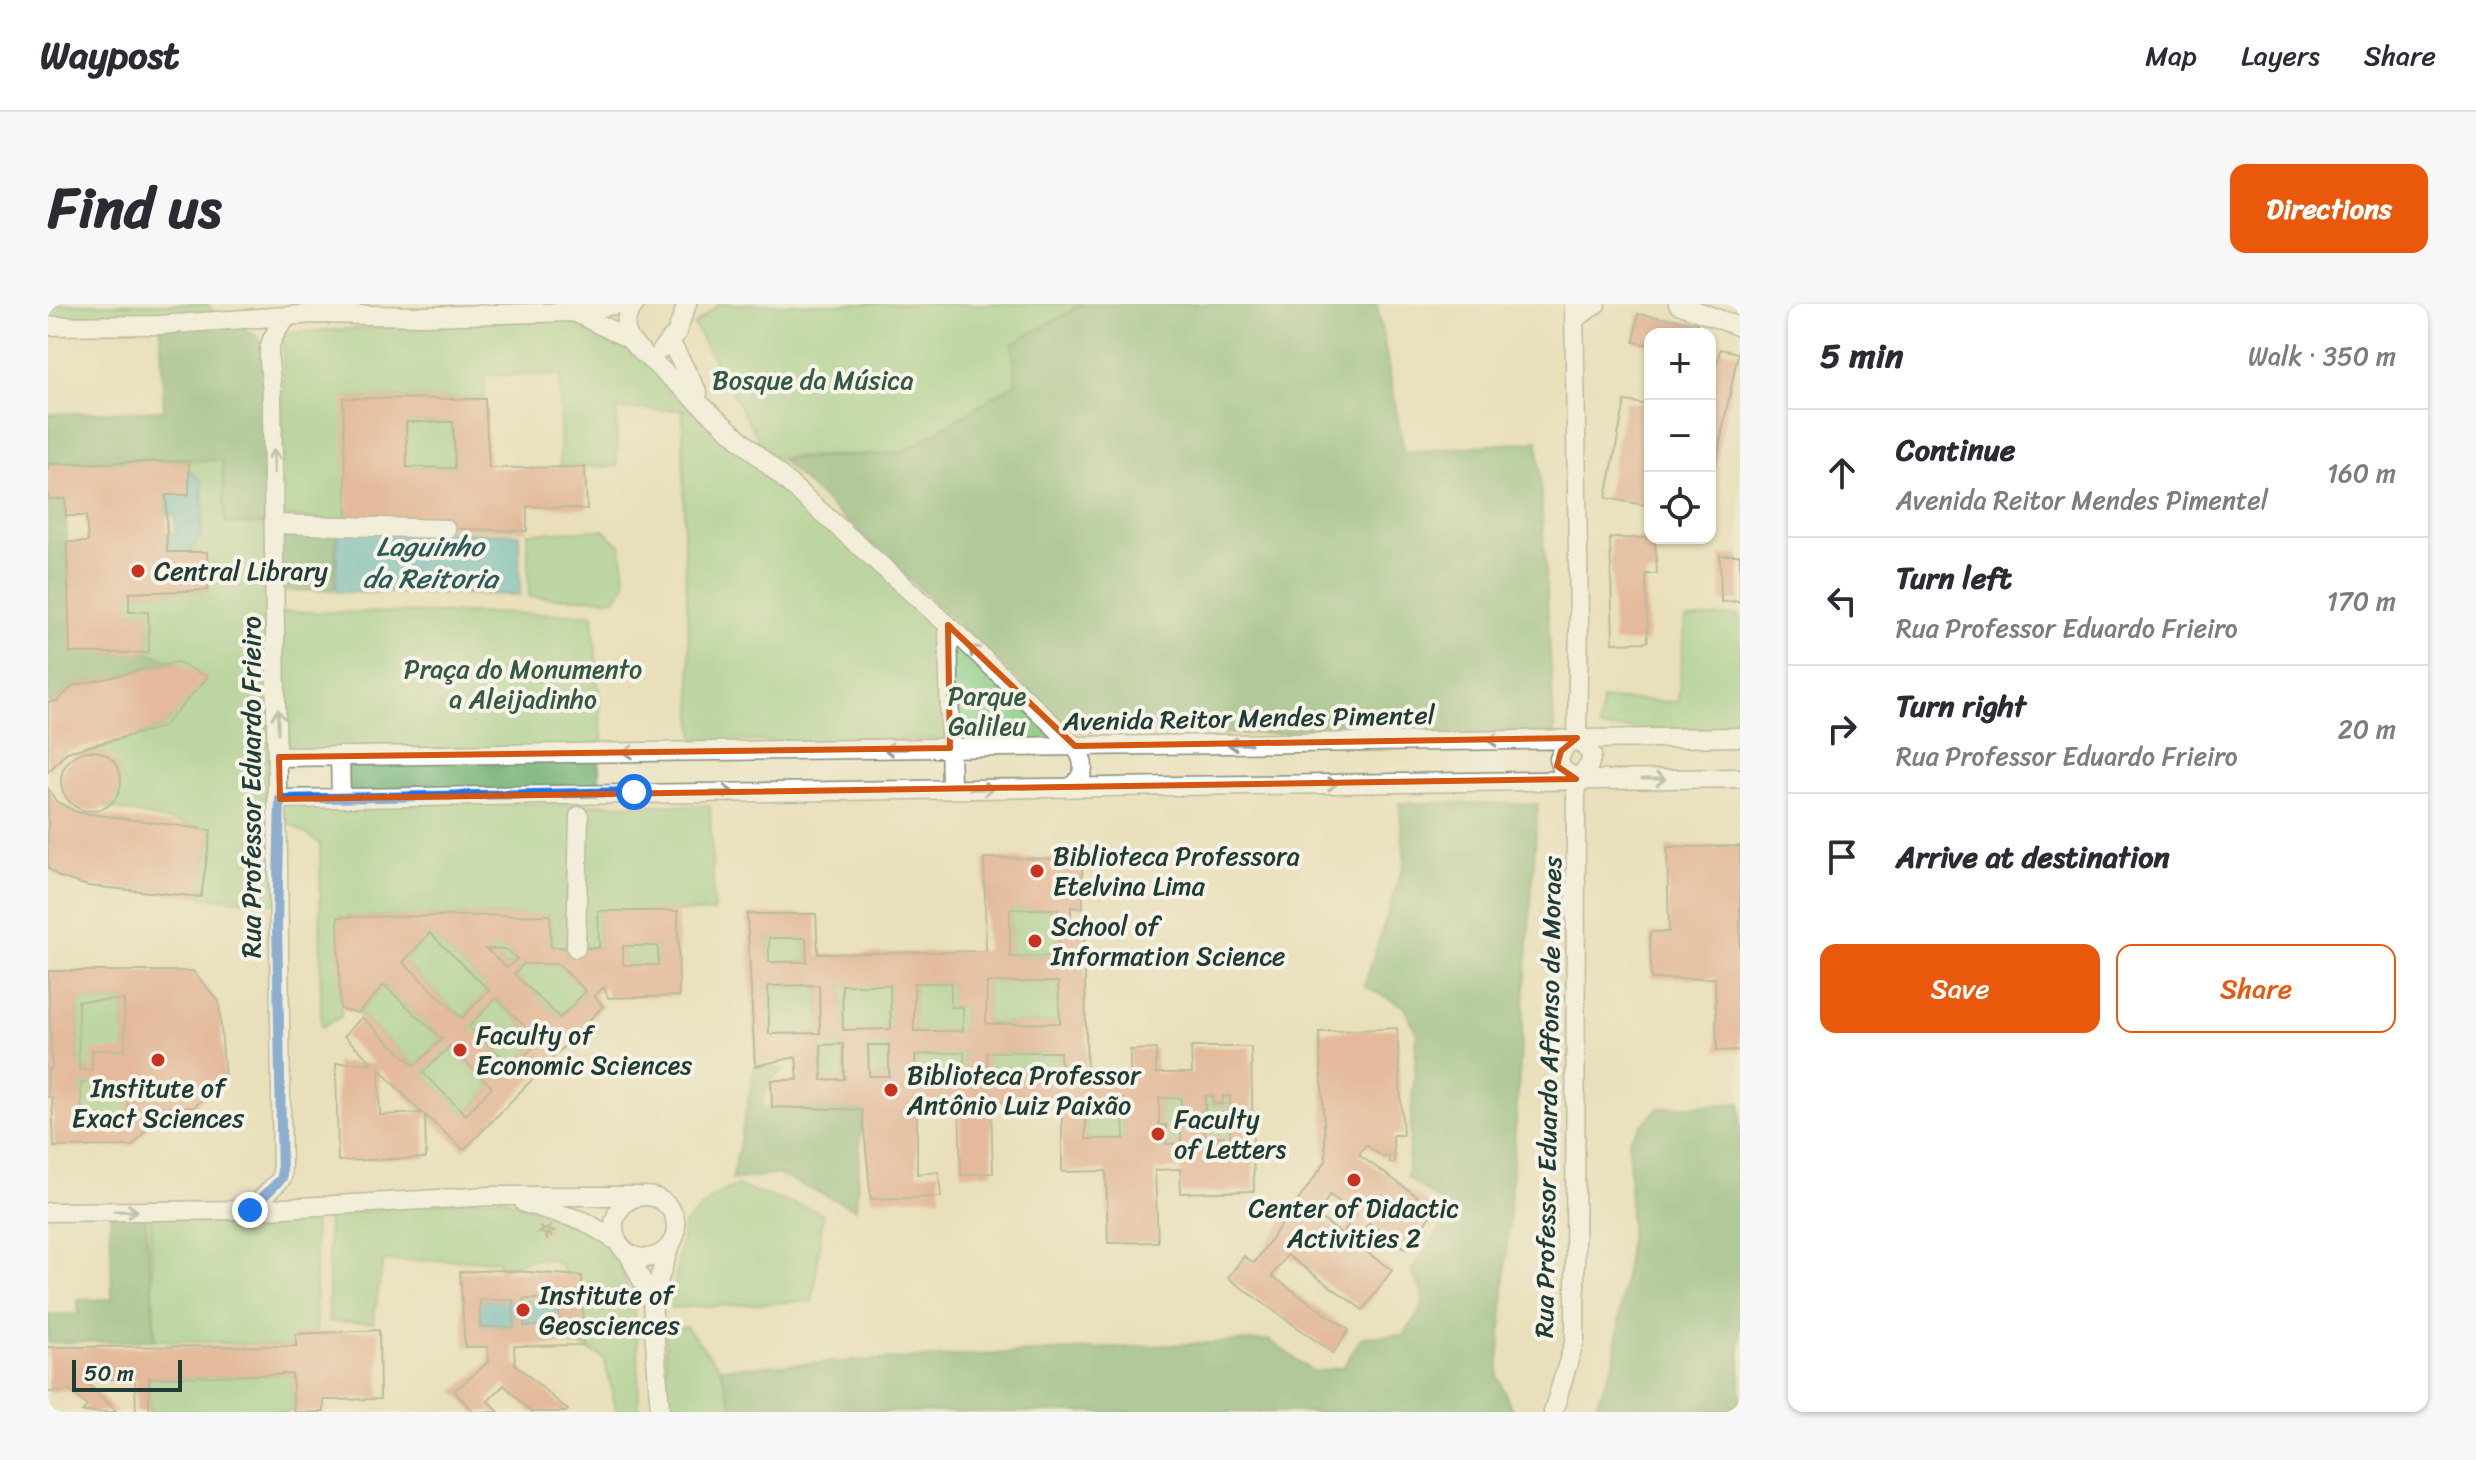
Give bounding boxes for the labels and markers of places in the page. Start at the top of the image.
place label: Central Library [154,548,328,594]
marker: Central Library [129,562,147,580]
place label: Biblioteca Professora Etelvina Lima [1053,833,1300,909]
marker: Biblioteca Professora Etelvina Lima [1028,862,1046,880]
place label: School of Information Science [1050,903,1285,979]
marker: School of Information Science [1026,932,1044,950]
place label: Faculty of Economic Sciences [476,1012,692,1088]
marker: Faculty of Economic Sciences [451,1041,469,1059]
marker: Institute of Exact Sciences [149,1051,167,1069]
place label: Biblioteca Professor Antônio Luiz Paixão [906,1052,1142,1128]
place label: Institute of Exact Sciences [72,1065,245,1141]
marker: Biblioteca Professor Antônio Luiz Paixão [882,1081,900,1099]
place label: Faculty of Letters [1174,1096,1287,1172]
marker: Faculty of Letters [1149,1125,1167,1143]
marker: Center of Didactic Activities 2 [1345,1171,1363,1189]
place label: Center of Didactic Activities 2 [1249,1185,1459,1261]
place label: Institute of Geosciences [538,1272,680,1348]
marker: Institute of Geosciences [514,1301,532,1319]

